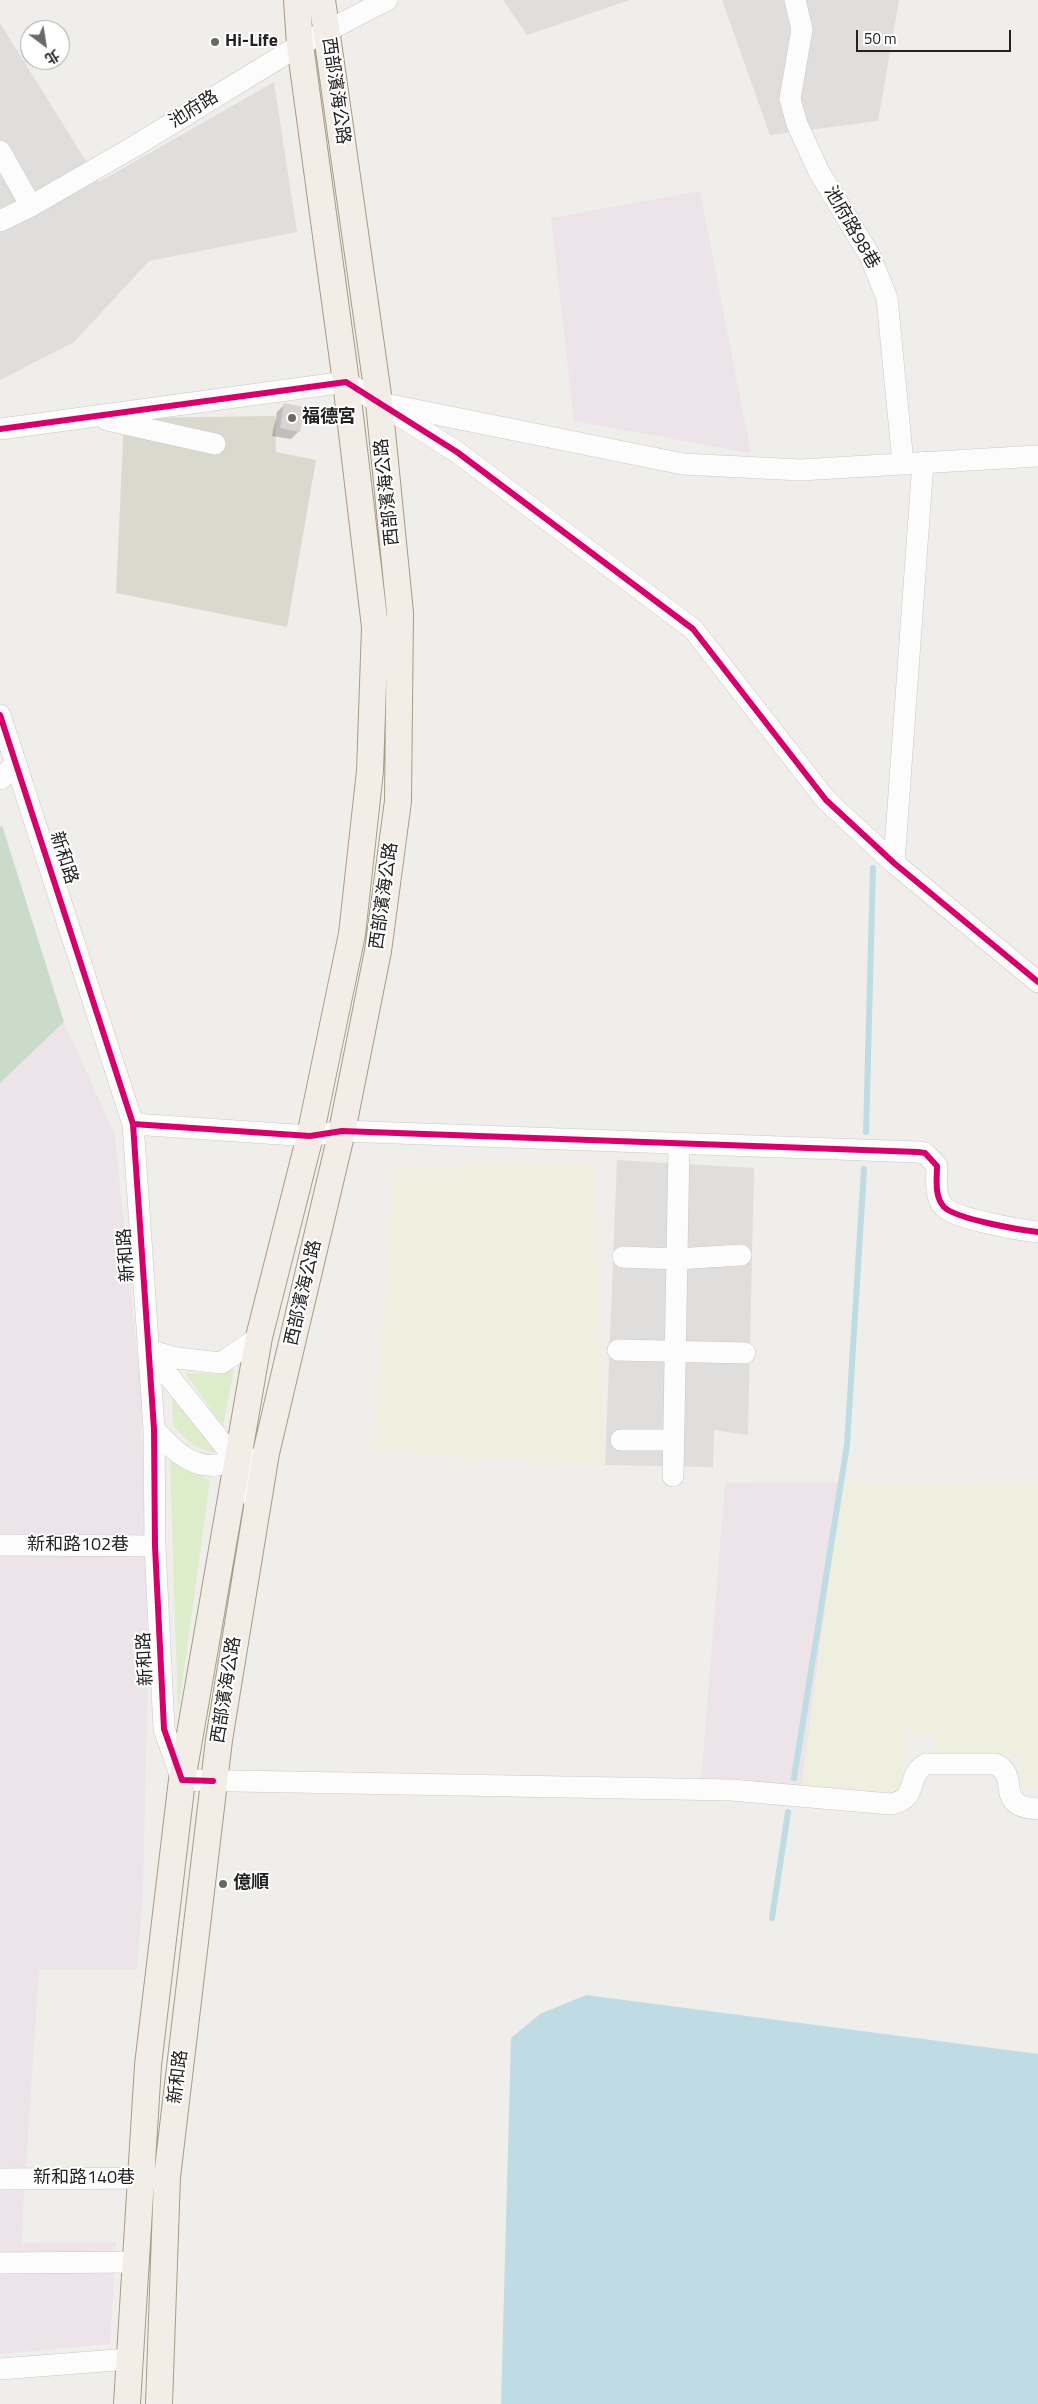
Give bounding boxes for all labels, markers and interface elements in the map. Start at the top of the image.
north arrow [20,20,70,70]
scale bar [858,20,1013,52]
text: 50 m [864,27,897,50]
place label: Hi-Life [225,31,278,53]
marker: Hi-Life [209,36,221,48]
street label: 西部濱海公路 [317,36,353,146]
text: 北 [41,45,64,70]
street label: 池府路 [165,87,223,133]
street label: 池府路98巷 [819,183,883,273]
place label: 福德宮 [302,407,356,429]
marker: 福德宮 [286,412,298,424]
street label: 西部濱海公路 [372,437,404,547]
street label: 新和路 [44,829,82,887]
street label: 西部濱海公路 [367,841,403,951]
street label: 新和路 [114,1227,140,1283]
street label: 西部濱海公路 [281,1238,327,1348]
street label: 新和路102巷 [27,1535,129,1557]
street label: 新和路 [134,1631,158,1687]
street label: 西部濱海公路 [208,1635,246,1745]
place label: 億順 [233,1873,269,1895]
marker: 億順 [217,1878,229,1890]
street label: 新和路 [165,2049,193,2105]
street label: 新和路140巷 [33,2168,135,2190]

